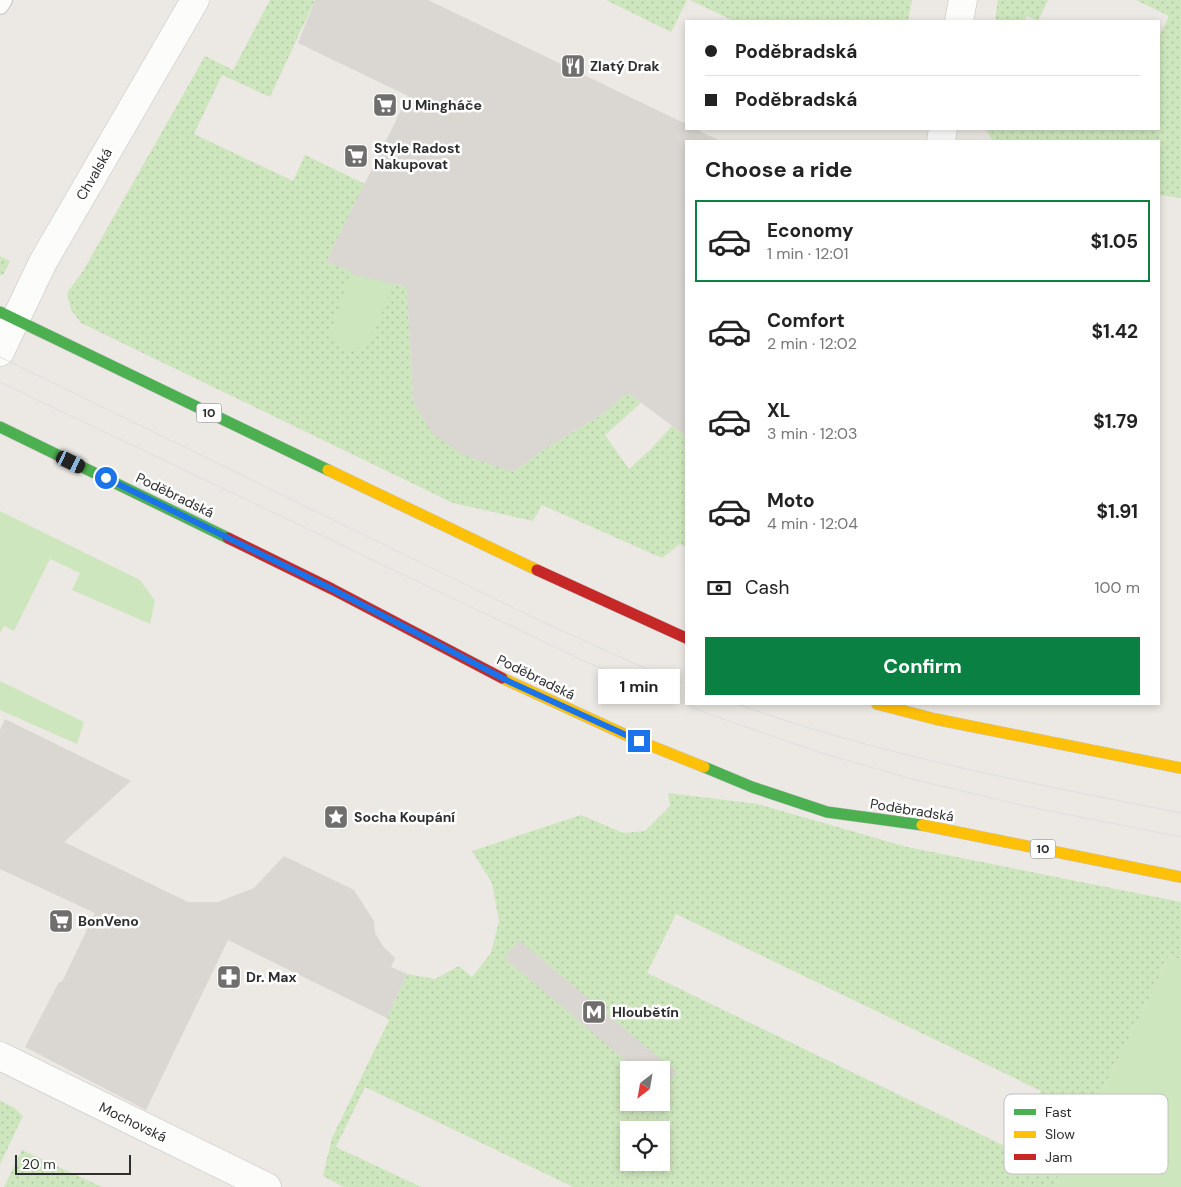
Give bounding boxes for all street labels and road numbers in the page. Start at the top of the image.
street label: Chvalská [72,145,116,203]
road number: 10 [196,403,222,422]
street label: Poděbradská [133,468,217,522]
street label: Poděbradská [494,650,578,704]
street label: Poděbradská [869,794,955,826]
road number: 10 [1030,840,1056,859]
street label: Mochovská [96,1098,170,1146]

